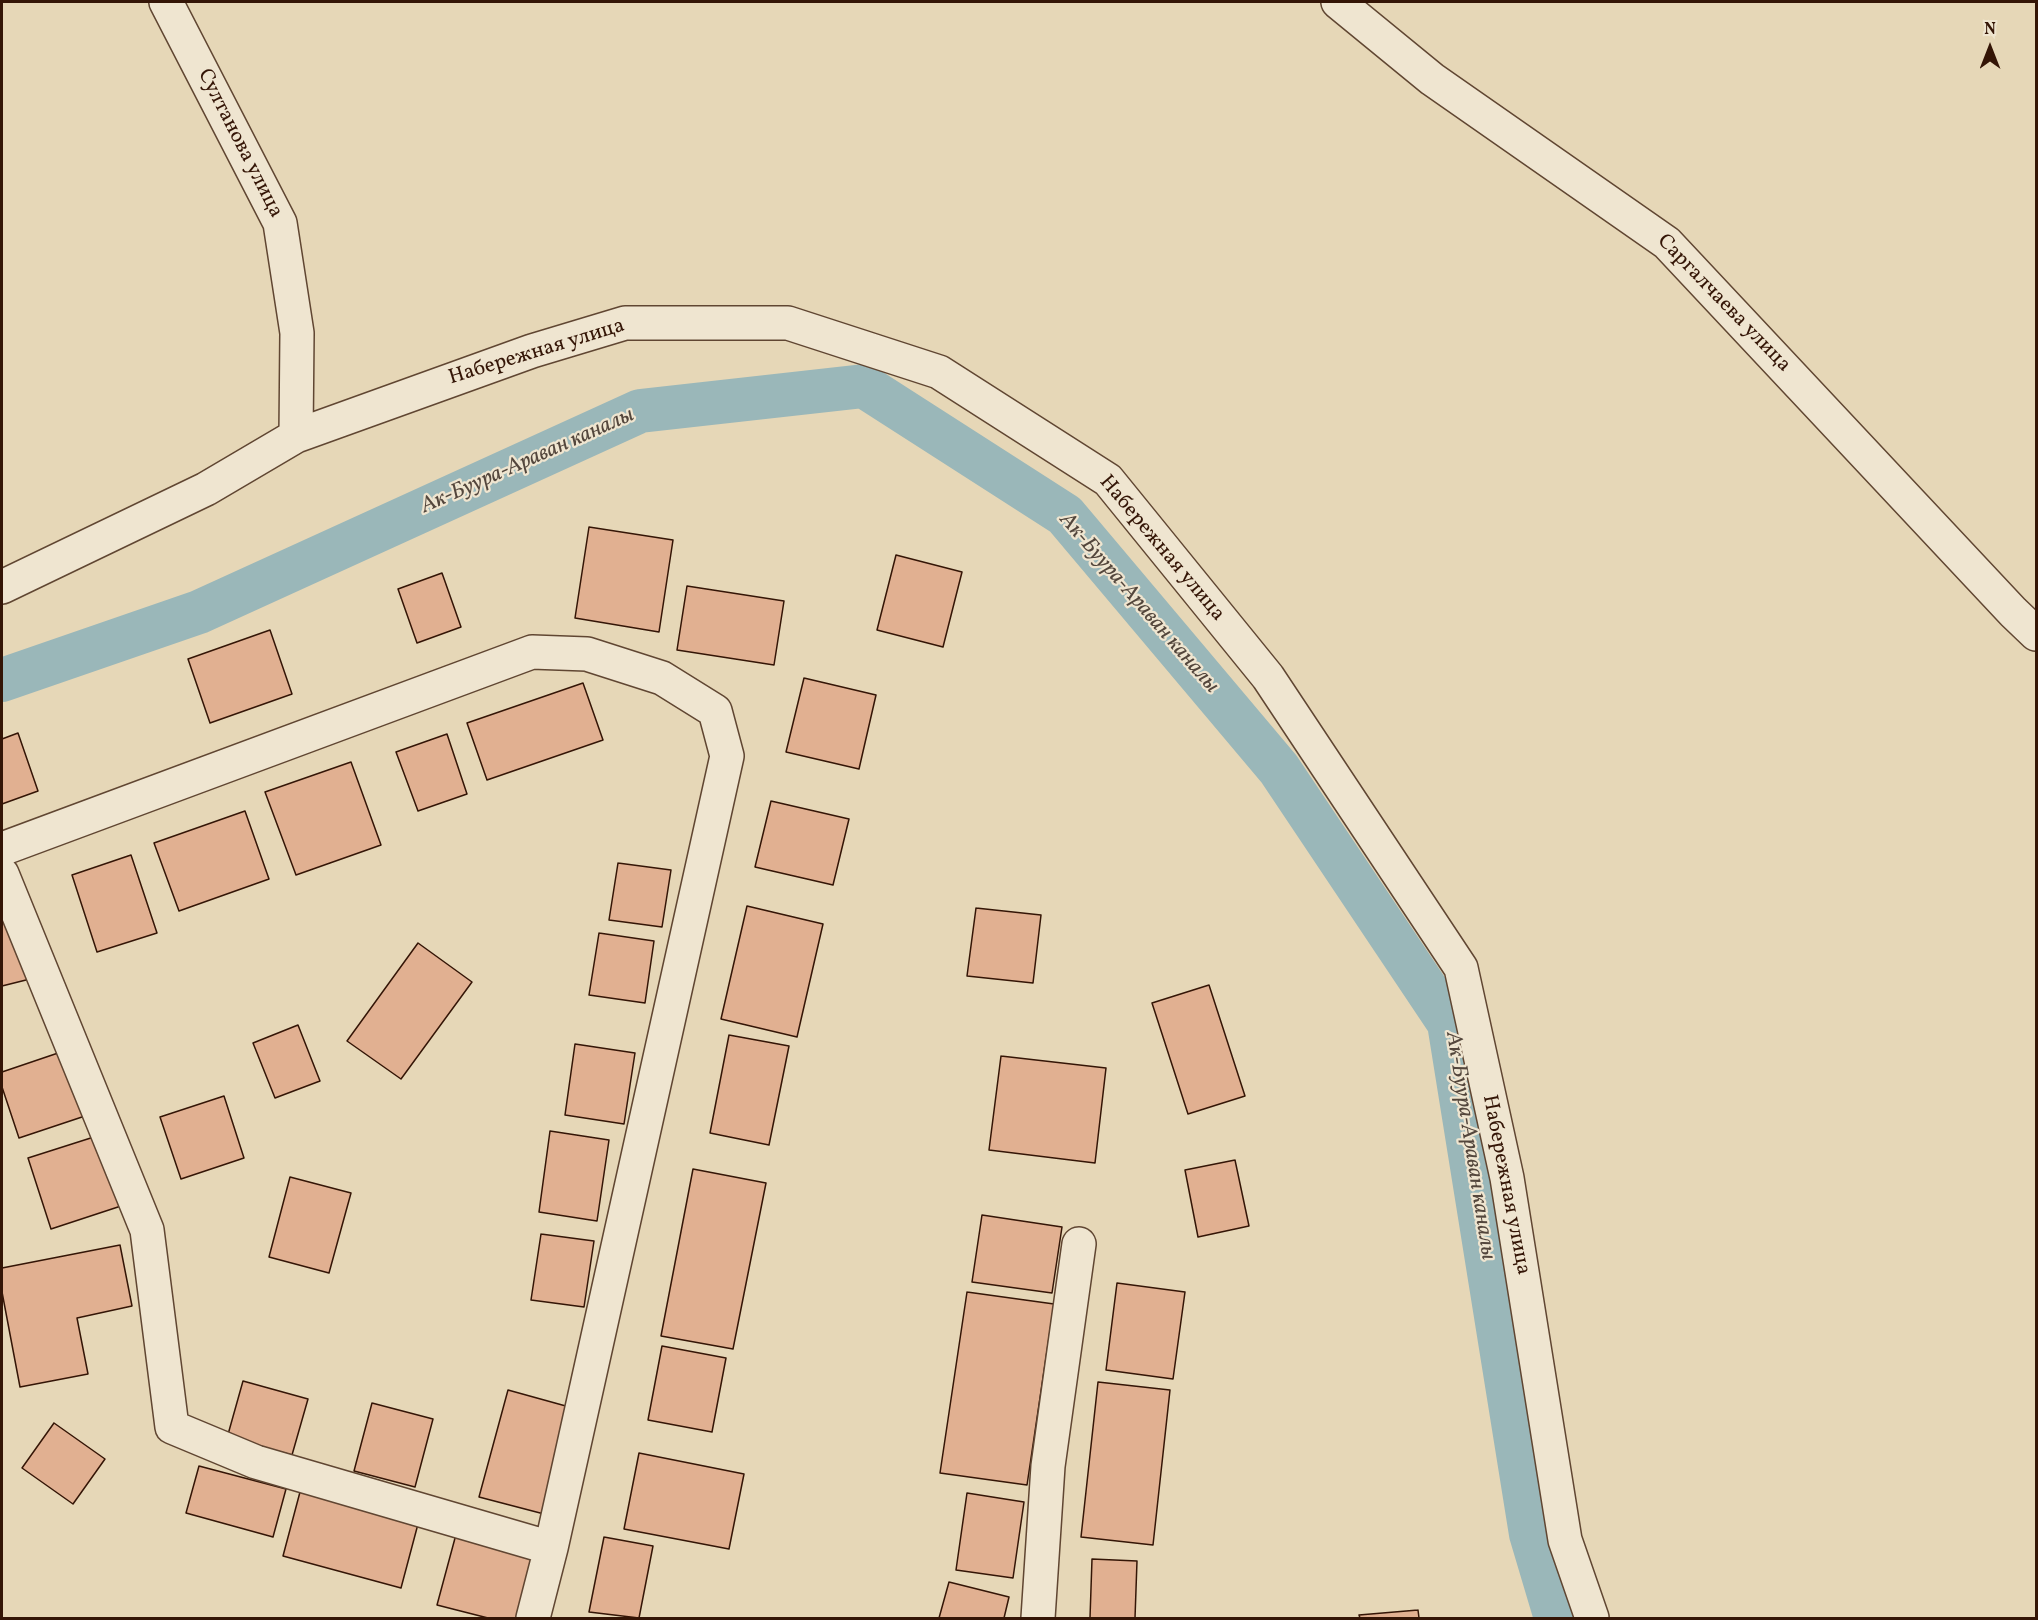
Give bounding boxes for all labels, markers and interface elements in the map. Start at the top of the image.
north arrow [1960,18,2020,78]
text: N [1984,19,1996,41]
street label: Султанова улица [191,65,287,223]
street label: Саргалчаева улица [1651,230,1795,378]
street label: Набережная улица [446,314,628,392]
water label: Ак-Буура-Араван каналы [417,403,639,521]
street label: Набережная улица [1093,471,1229,627]
water label: Ак-Буура-Араван каналы [1052,508,1224,700]
water label: Ак-Буура-Араван каналы [1438,1030,1500,1262]
street label: Набережная улица [1475,1093,1535,1277]

